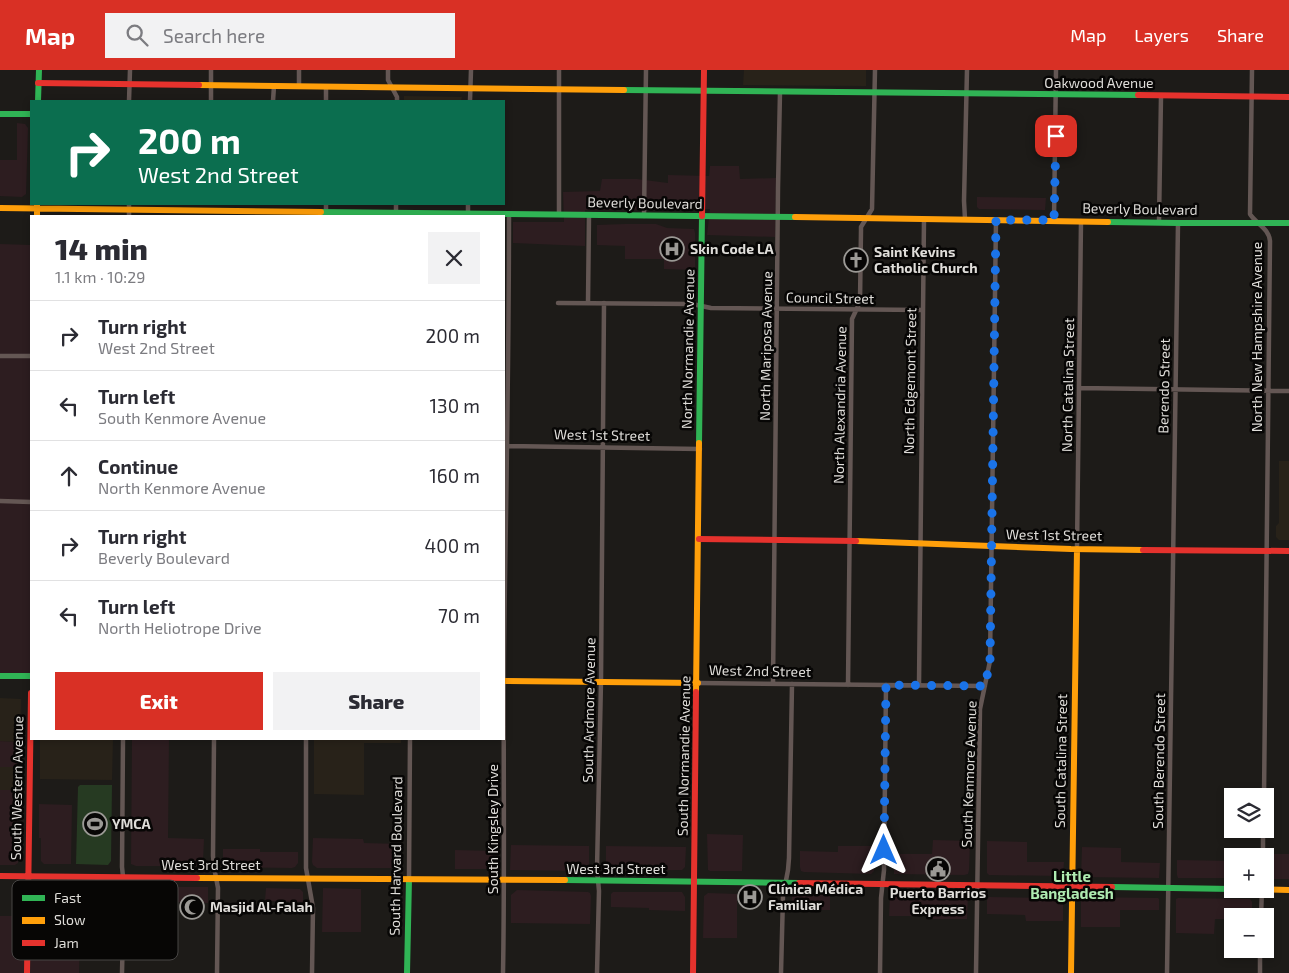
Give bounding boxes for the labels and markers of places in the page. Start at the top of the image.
pin [1035,115,1077,157]
hospital icon: Skin Code LA [659,236,685,262]
place label: Skin Code LA [690,240,775,257]
place label: Saint Kevins Catholic Church [874,243,978,276]
church icon: Saint Kevins Catholic Church [843,247,869,273]
sports icon: YMCA [82,811,108,837]
place label: YMCA [112,815,152,832]
public building icon: Puerto Barrios Express [925,856,951,882]
place label: Clínica Médica Familiar [768,880,863,913]
hospital icon: Clínica Médica Familiar [737,884,763,910]
place label: Puerto Barrios Express [890,884,986,917]
mosque icon: Masjid Al-Falah [179,894,205,920]
place label: Masjid Al-Falah [210,898,313,915]

